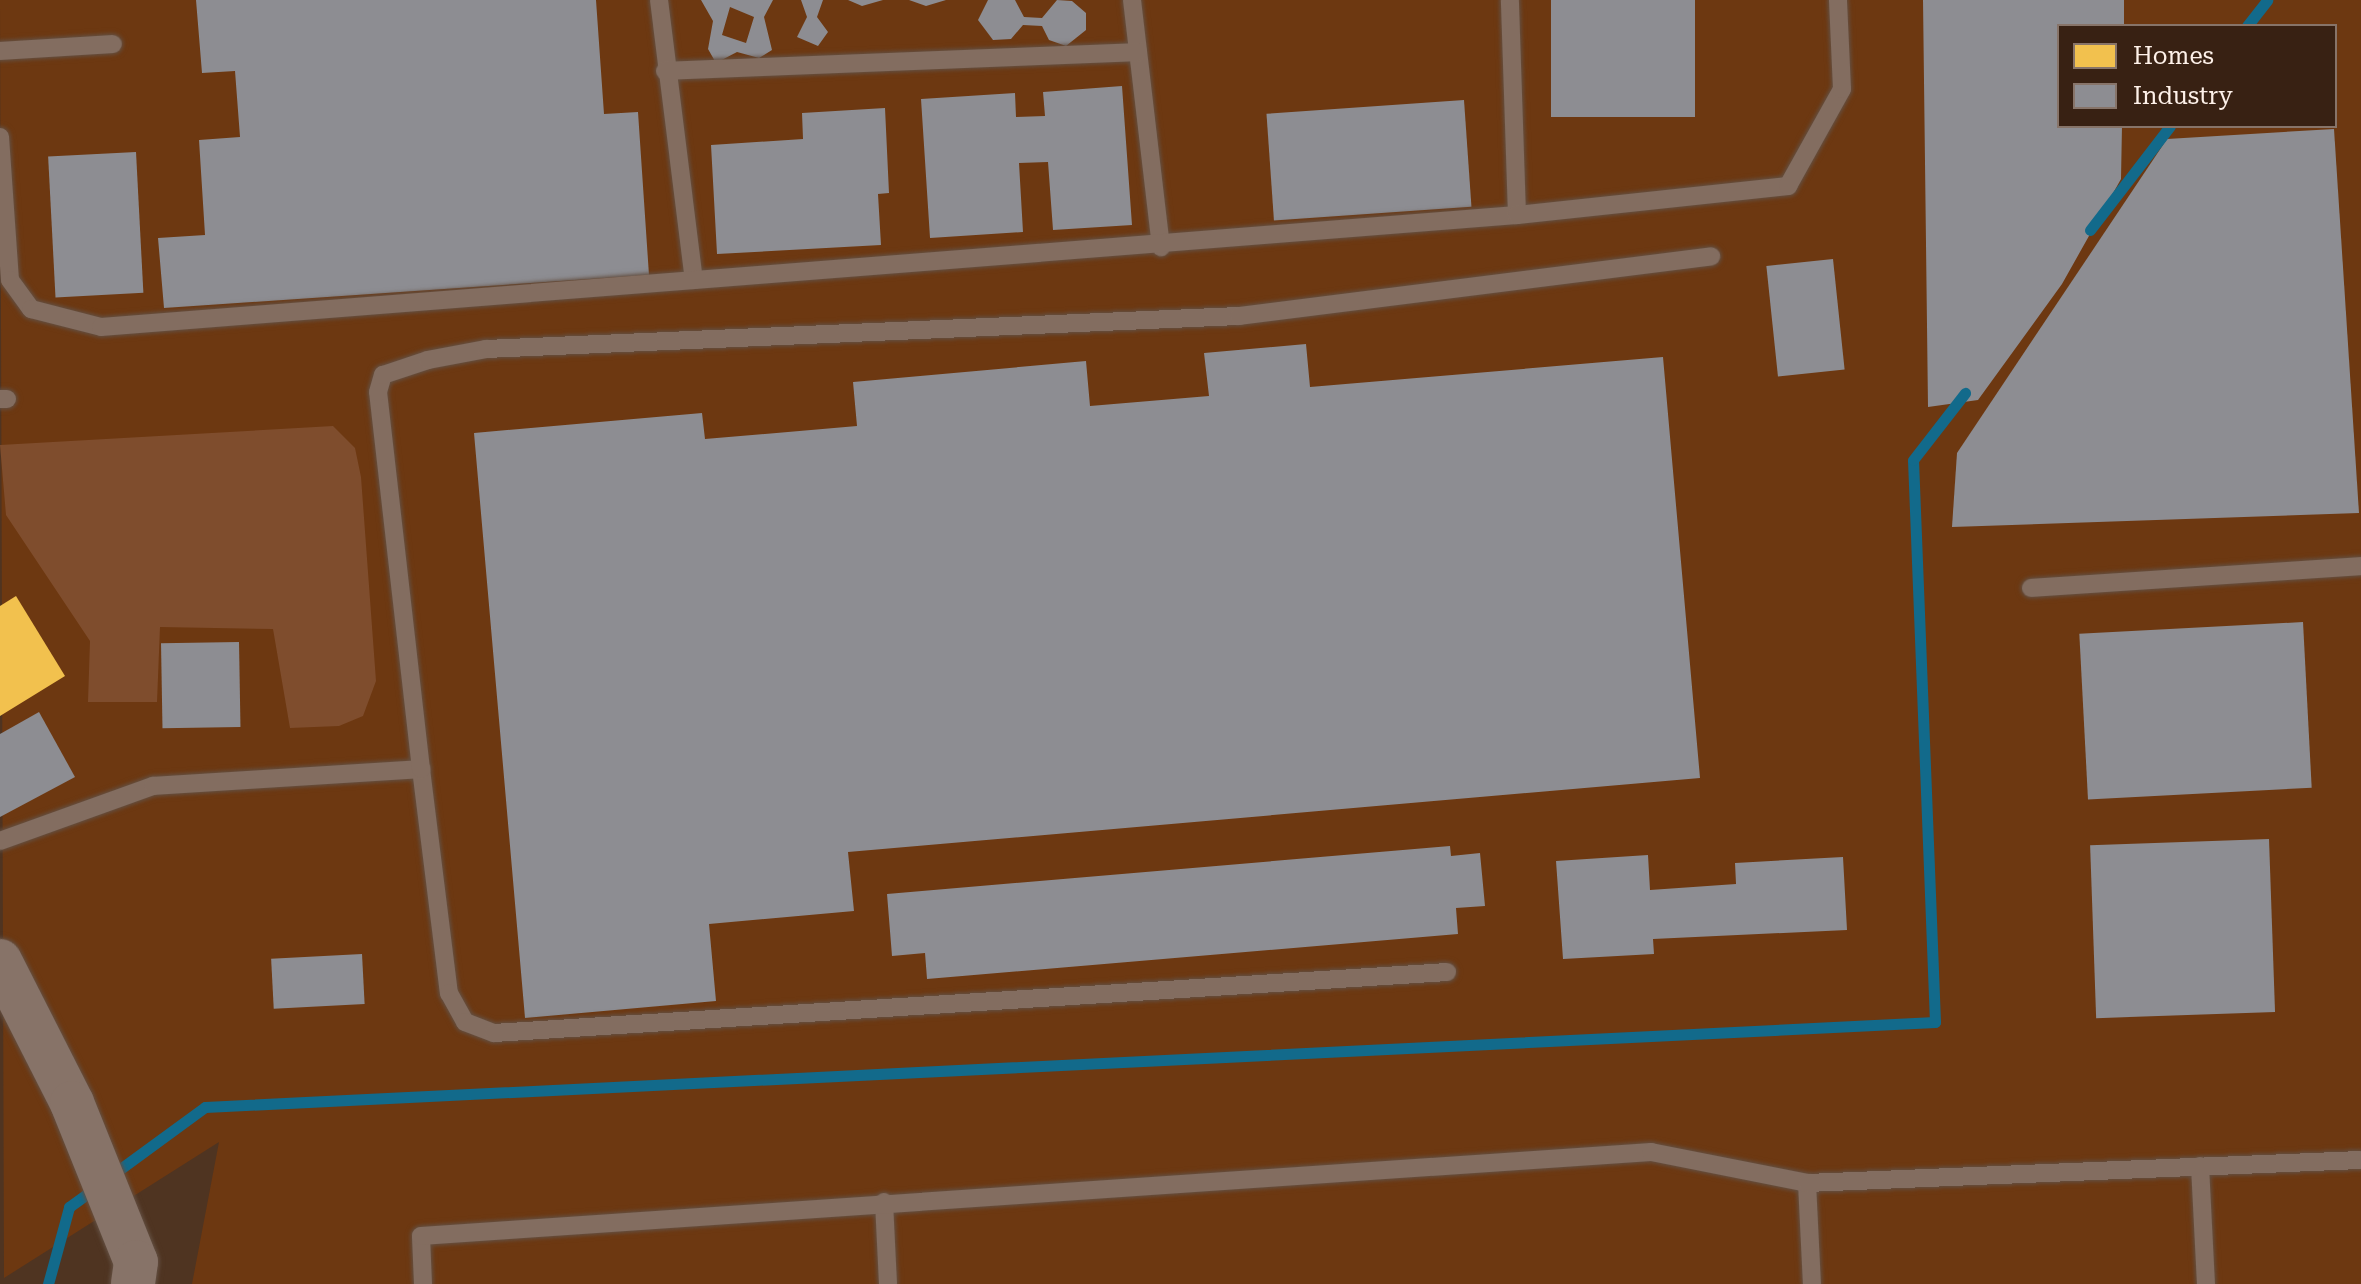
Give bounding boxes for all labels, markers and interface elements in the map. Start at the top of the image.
legend [2057,24,2337,128]
text: Homes [2133,42,2214,70]
text: Industry [2133,82,2233,110]

